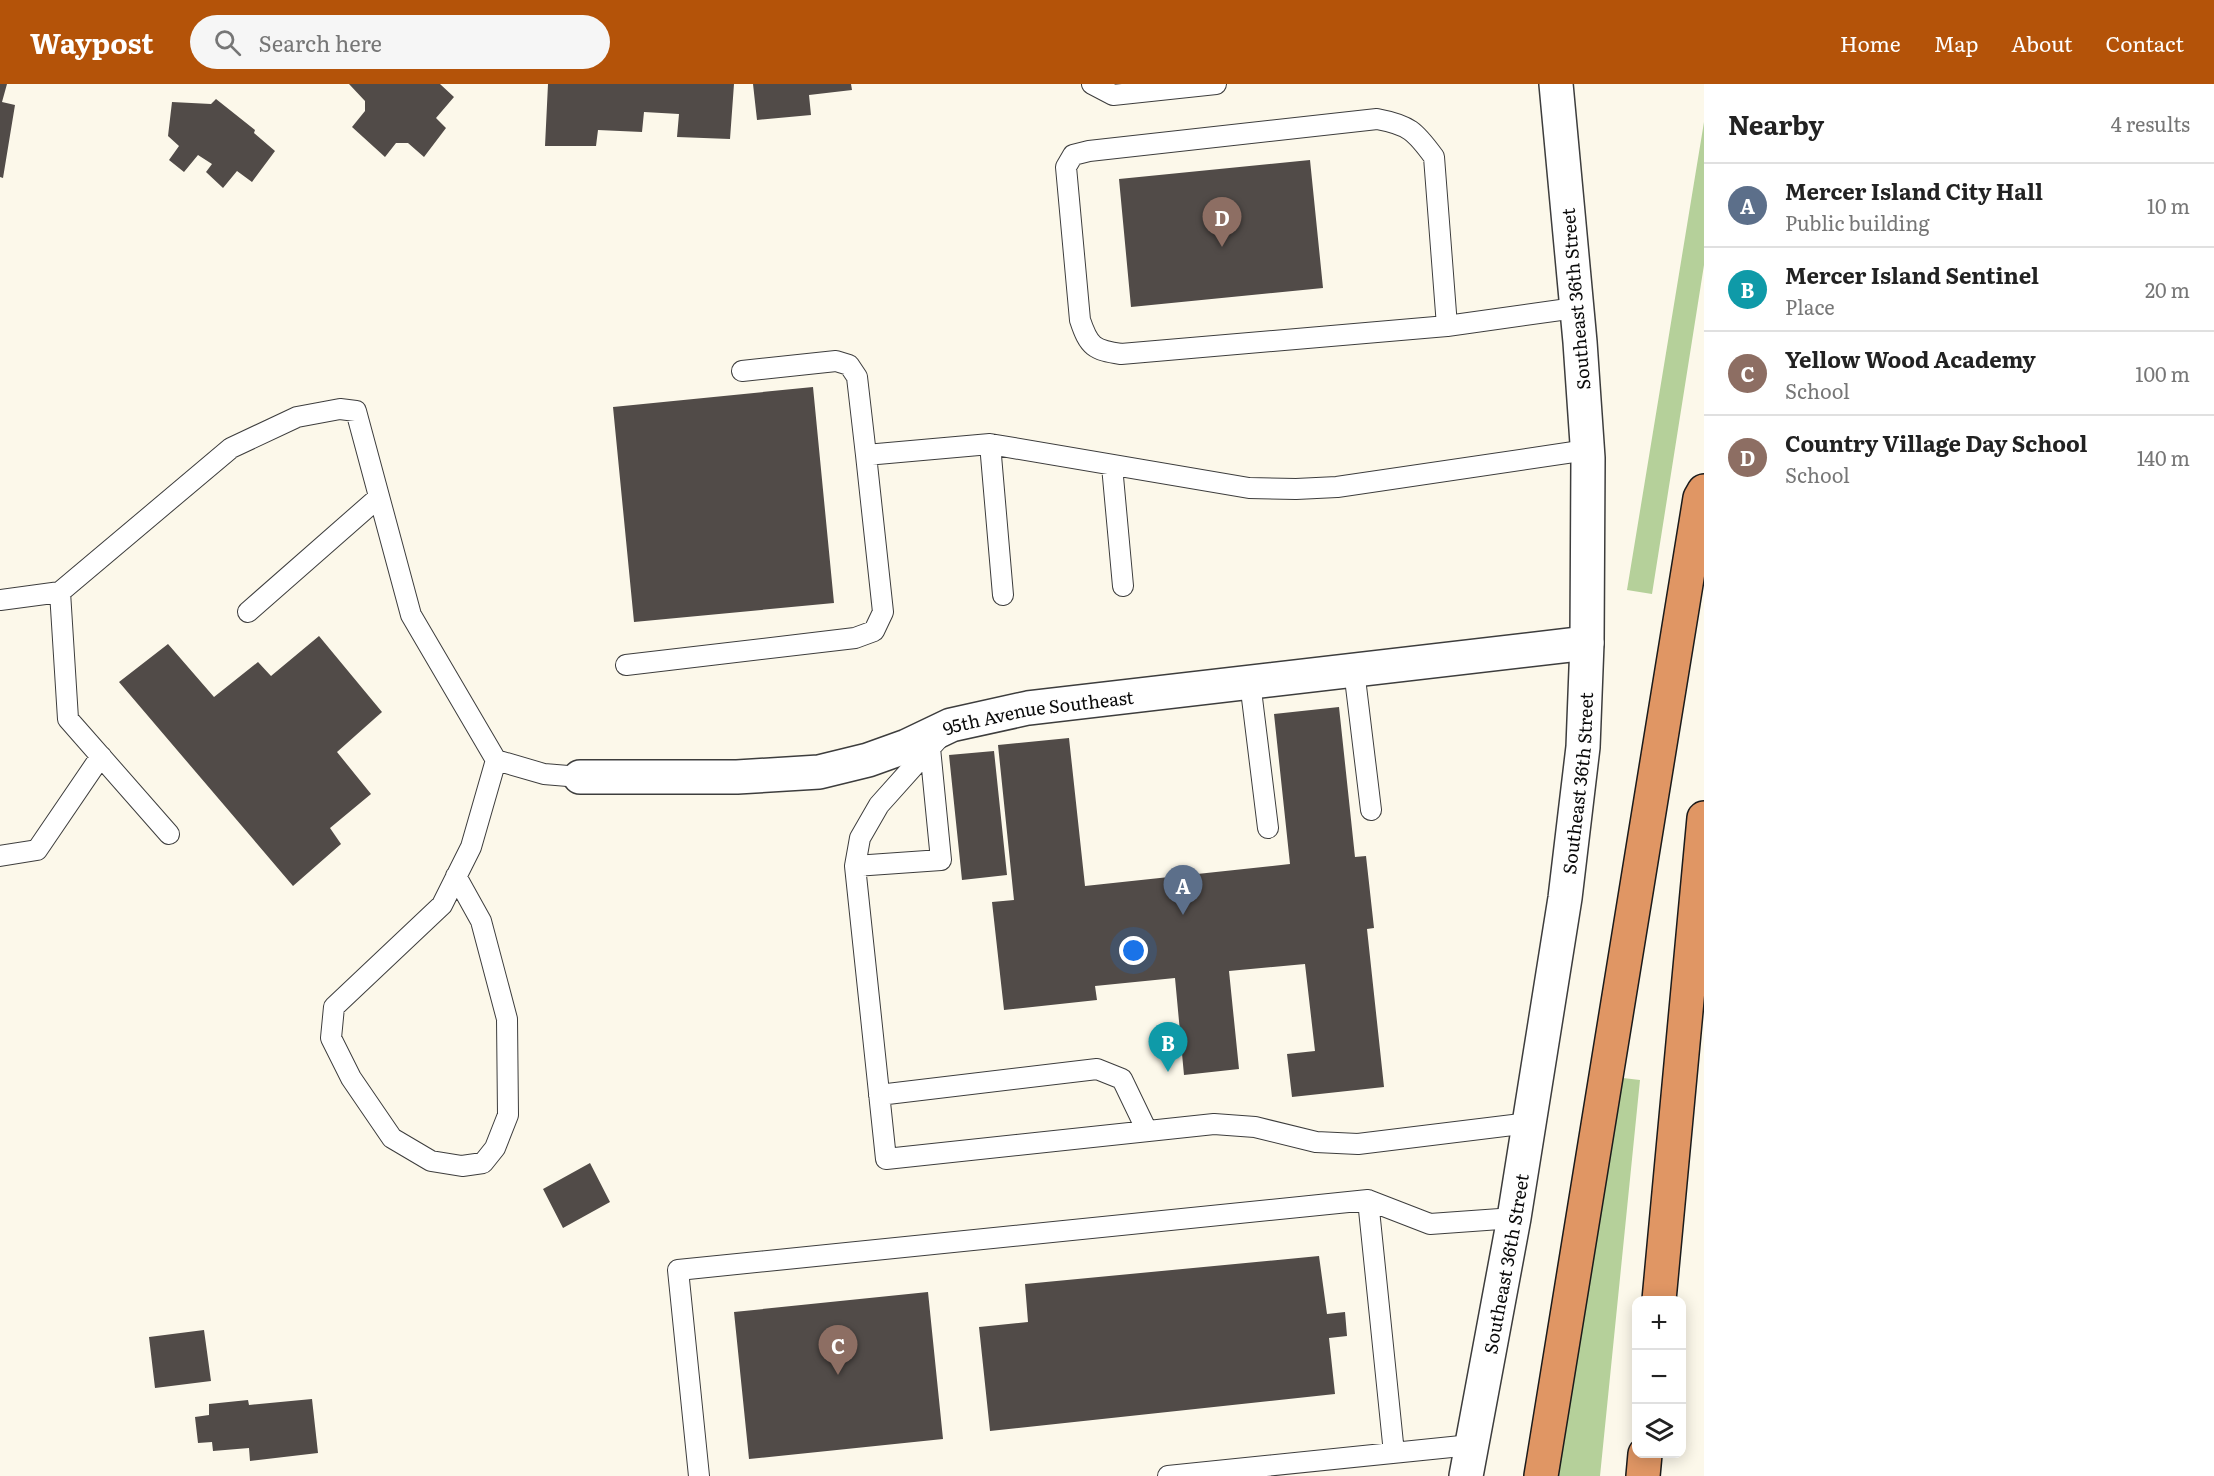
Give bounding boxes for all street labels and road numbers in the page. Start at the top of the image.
street label: Southeast 36th Street [1554,206,1596,391]
street label: 95th Avenue Southeast [937,682,1136,741]
street label: Southeast 36th Street [1554,691,1599,876]
street label: Southeast 36th Street [1476,1171,1535,1356]

